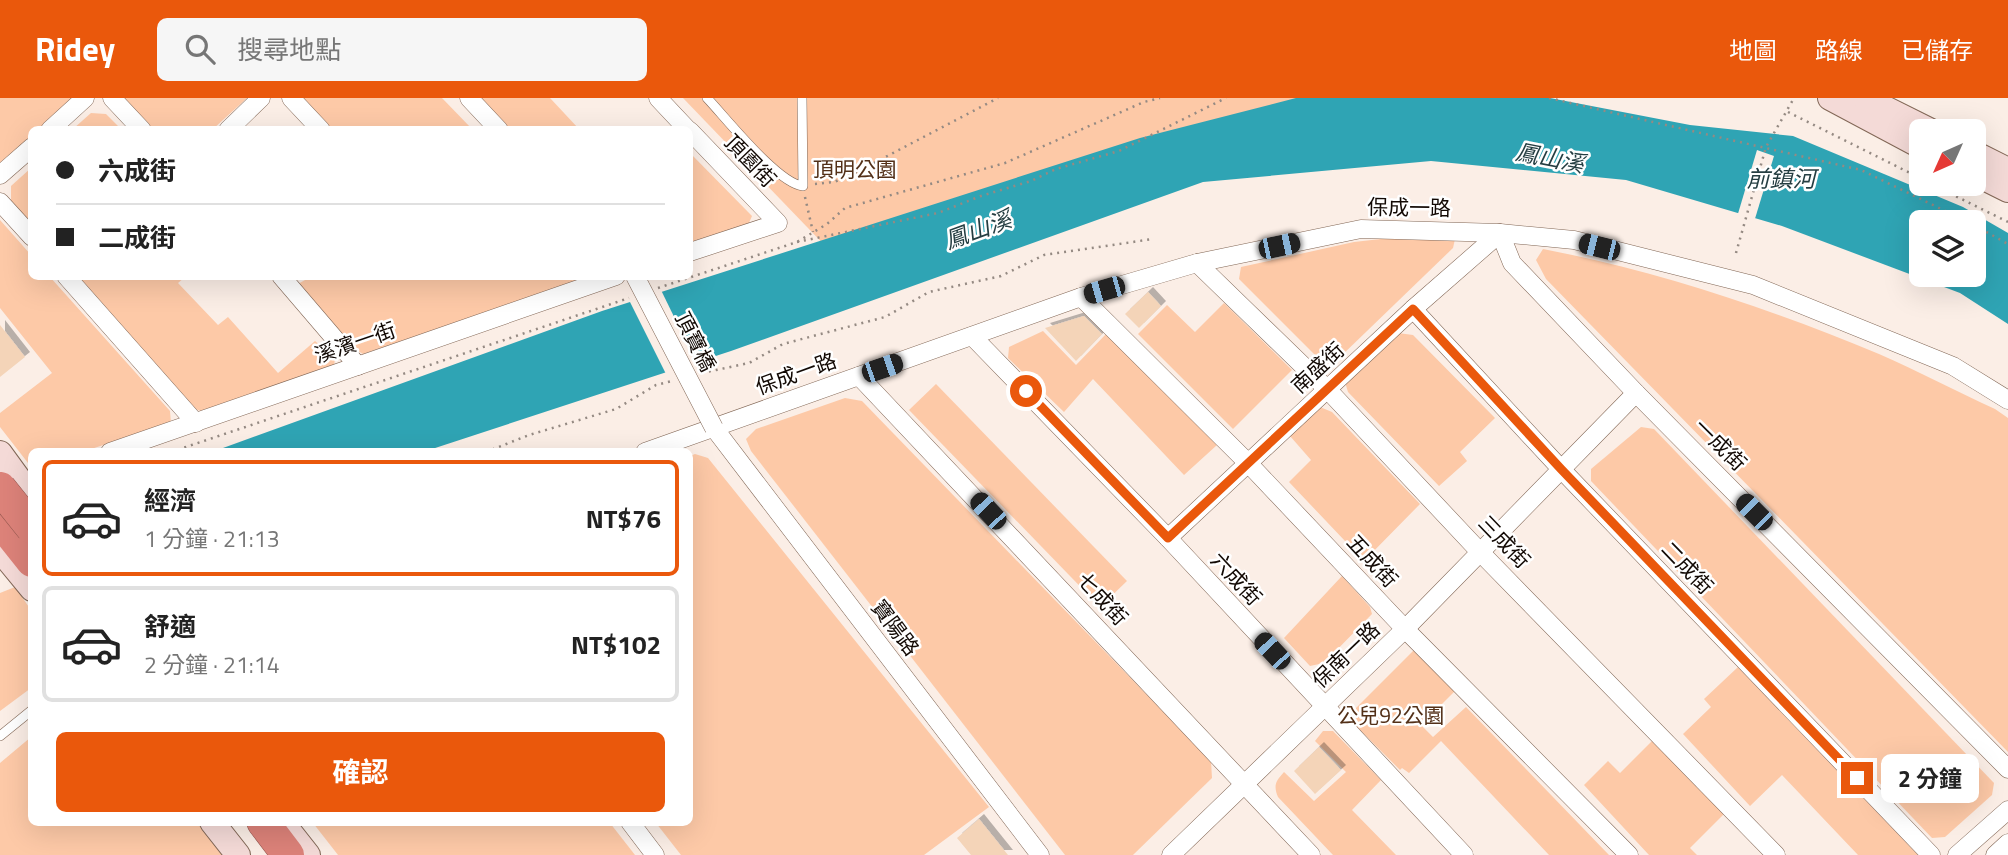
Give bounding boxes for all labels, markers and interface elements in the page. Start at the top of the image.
search box [157,18,647,81]
text: Ridey [35,24,115,74]
icon: search [181,30,219,68]
text: 搜尋地點 [237,30,341,69]
text: 地圖 [1729,32,1777,68]
text: 路線 [1815,32,1863,68]
text: 已儲存 [1901,32,1973,68]
north arrow [1909,119,1986,196]
map controls [1909,119,1986,287]
street label: 頂園街 [717,127,784,194]
water label: 鳳山溪 [1513,134,1590,182]
text: 六成街 [98,151,176,190]
park label: 頂明公園 [813,153,897,185]
water label: 前鎮河 [1747,161,1820,196]
street label: 保成一路 [1367,190,1451,224]
water label: 鳳山溪 [939,200,1019,258]
button: layers [1909,210,1986,287]
text: 二成街 [98,218,176,257]
car [1257,231,1302,261]
car [1577,232,1622,262]
car [1081,274,1128,306]
street label: 頂寶橋 [667,306,724,377]
street label: 溪濱一街 [310,313,400,371]
street label: 南盛街 [1283,334,1351,400]
street label: 保成一路 [751,344,841,402]
car [859,351,906,385]
route start [1010,375,1042,407]
street label: 一成街 [1687,411,1754,478]
text: 經濟 [144,481,196,520]
icon: car [60,487,123,550]
car [966,488,1011,534]
car [1732,490,1777,534]
text: NT$76 [586,499,661,538]
street label: 三成街 [1471,508,1538,575]
text: 1 分鐘 · 21:13 [144,521,280,556]
street label: 五成街 [1340,526,1406,594]
street label: 二成街 [1654,534,1721,601]
street label: 六成街 [1204,544,1270,612]
street label: 七成街 [1070,564,1136,632]
street label: 寶陽路 [864,593,928,662]
text: 舒適 [144,607,196,646]
icon: car [60,613,123,676]
street label: 保南一路 [1304,614,1387,695]
text: NT$102 [571,625,661,664]
car [1250,628,1295,674]
text: 2 分鐘 · 21:14 [144,647,280,682]
park label: 公兒92公園 [1337,699,1445,731]
button: 確認 [56,732,665,812]
callout: 2 分鐘 [1882,754,1980,802]
text: 2 分鐘 [1898,761,1962,796]
route end [1841,762,1873,794]

